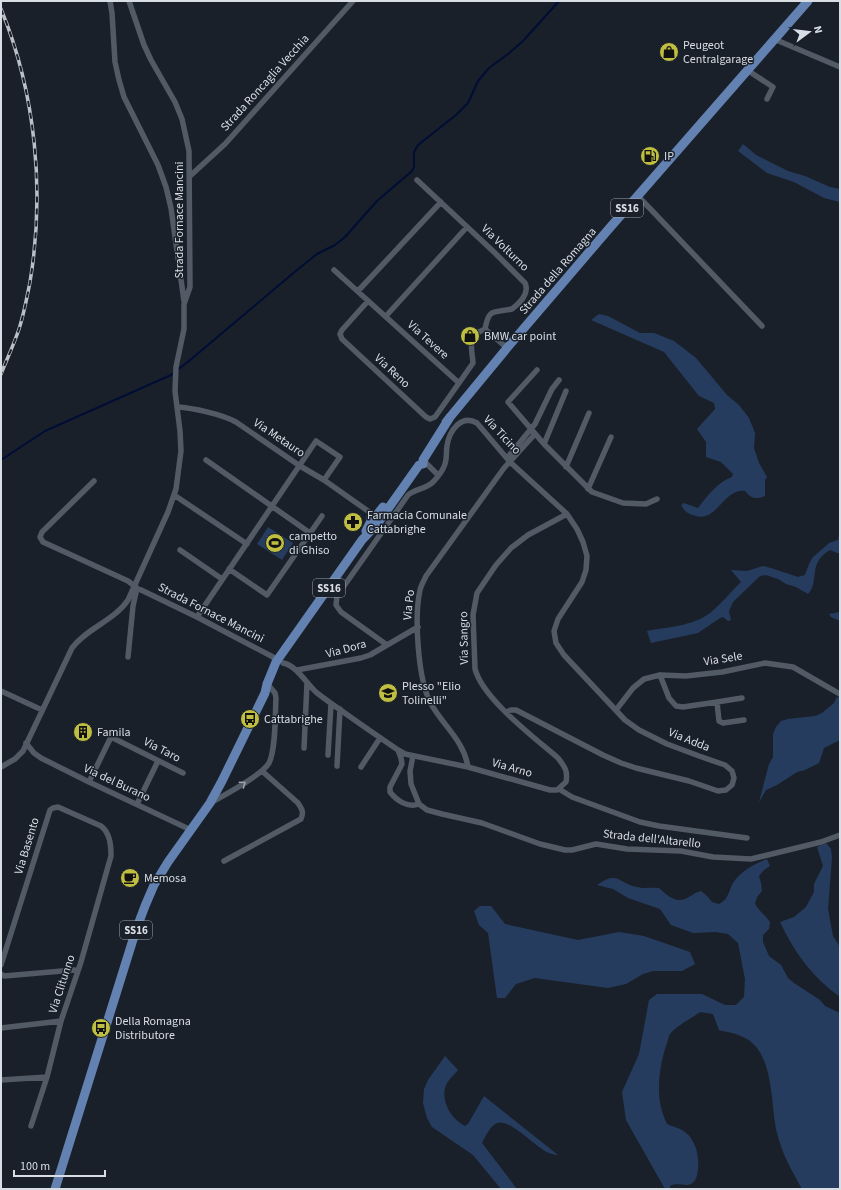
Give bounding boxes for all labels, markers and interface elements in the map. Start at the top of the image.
north arrow [789,12,829,52]
text: N [810,24,826,35]
street label: Strada Roncaglia Vecchia [217,31,313,135]
place label: Peugeot Centralgarage [683,37,753,68]
shop icon: Peugeot Centralgarage [658,41,680,63]
fuel station icon: IP [639,145,661,167]
place label: IP [664,148,674,165]
street label: Strada Fornace Mancini [171,161,188,279]
road number: SS16 [611,199,643,217]
street label: Via Volturno [477,221,533,275]
street label: Strada della Romagna [515,224,601,318]
street label: Via Tevere [403,317,453,363]
shop icon: BMW car point [459,325,481,347]
place label: BMW car point [484,328,556,345]
street label: Via Reno [370,350,414,392]
street label: Via Ticino [479,411,525,459]
street label: Via Metauro [250,414,308,462]
place label: Farmacia Comunale Cattabrighe [367,507,467,538]
pharmacy icon: Farmacia Comunale Cattabrighe [342,511,364,533]
place label: campetto di Ghiso [289,528,337,559]
sports icon: campetto di Ghiso [264,532,286,554]
street label: Strada Fornace Mancini [155,579,267,647]
road number: SS16 [313,579,345,597]
street label: Via Po [399,589,419,621]
street label: Via Sangro [455,611,473,665]
street label: Via Dora [324,635,368,663]
street label: Via Sele [702,648,744,670]
place label: Plesso "Elio Tolinelli" [402,678,461,709]
school or university icon: Plesso "Elio Tolinelli" [377,682,399,704]
bus stop icon: Cattabrighe [239,708,261,730]
place label: Cattabrighe [264,711,323,728]
building icon: Famila [72,721,94,743]
place label: Famila [97,724,131,741]
street label: Via Adda [666,724,712,756]
street label: Via Taro [140,733,184,767]
street label: Via Arno [490,754,534,782]
street label: Via del Burano [81,760,153,806]
one-way arrow [239,782,246,789]
street label: Via Basento [10,815,44,877]
street label: Strada dell'Altarello [602,825,702,853]
cafe icon: Memosa [119,867,141,889]
place label: Memosa [144,870,186,887]
road number: SS16 [120,921,152,939]
street label: Via Clitunno [45,953,79,1015]
place label: Della Romagna Distributore [115,1013,191,1044]
bus stop icon: Della Romagna Distributore [90,1017,112,1039]
scale bar [14,1152,105,1178]
text: 100 m [20,1158,50,1175]

